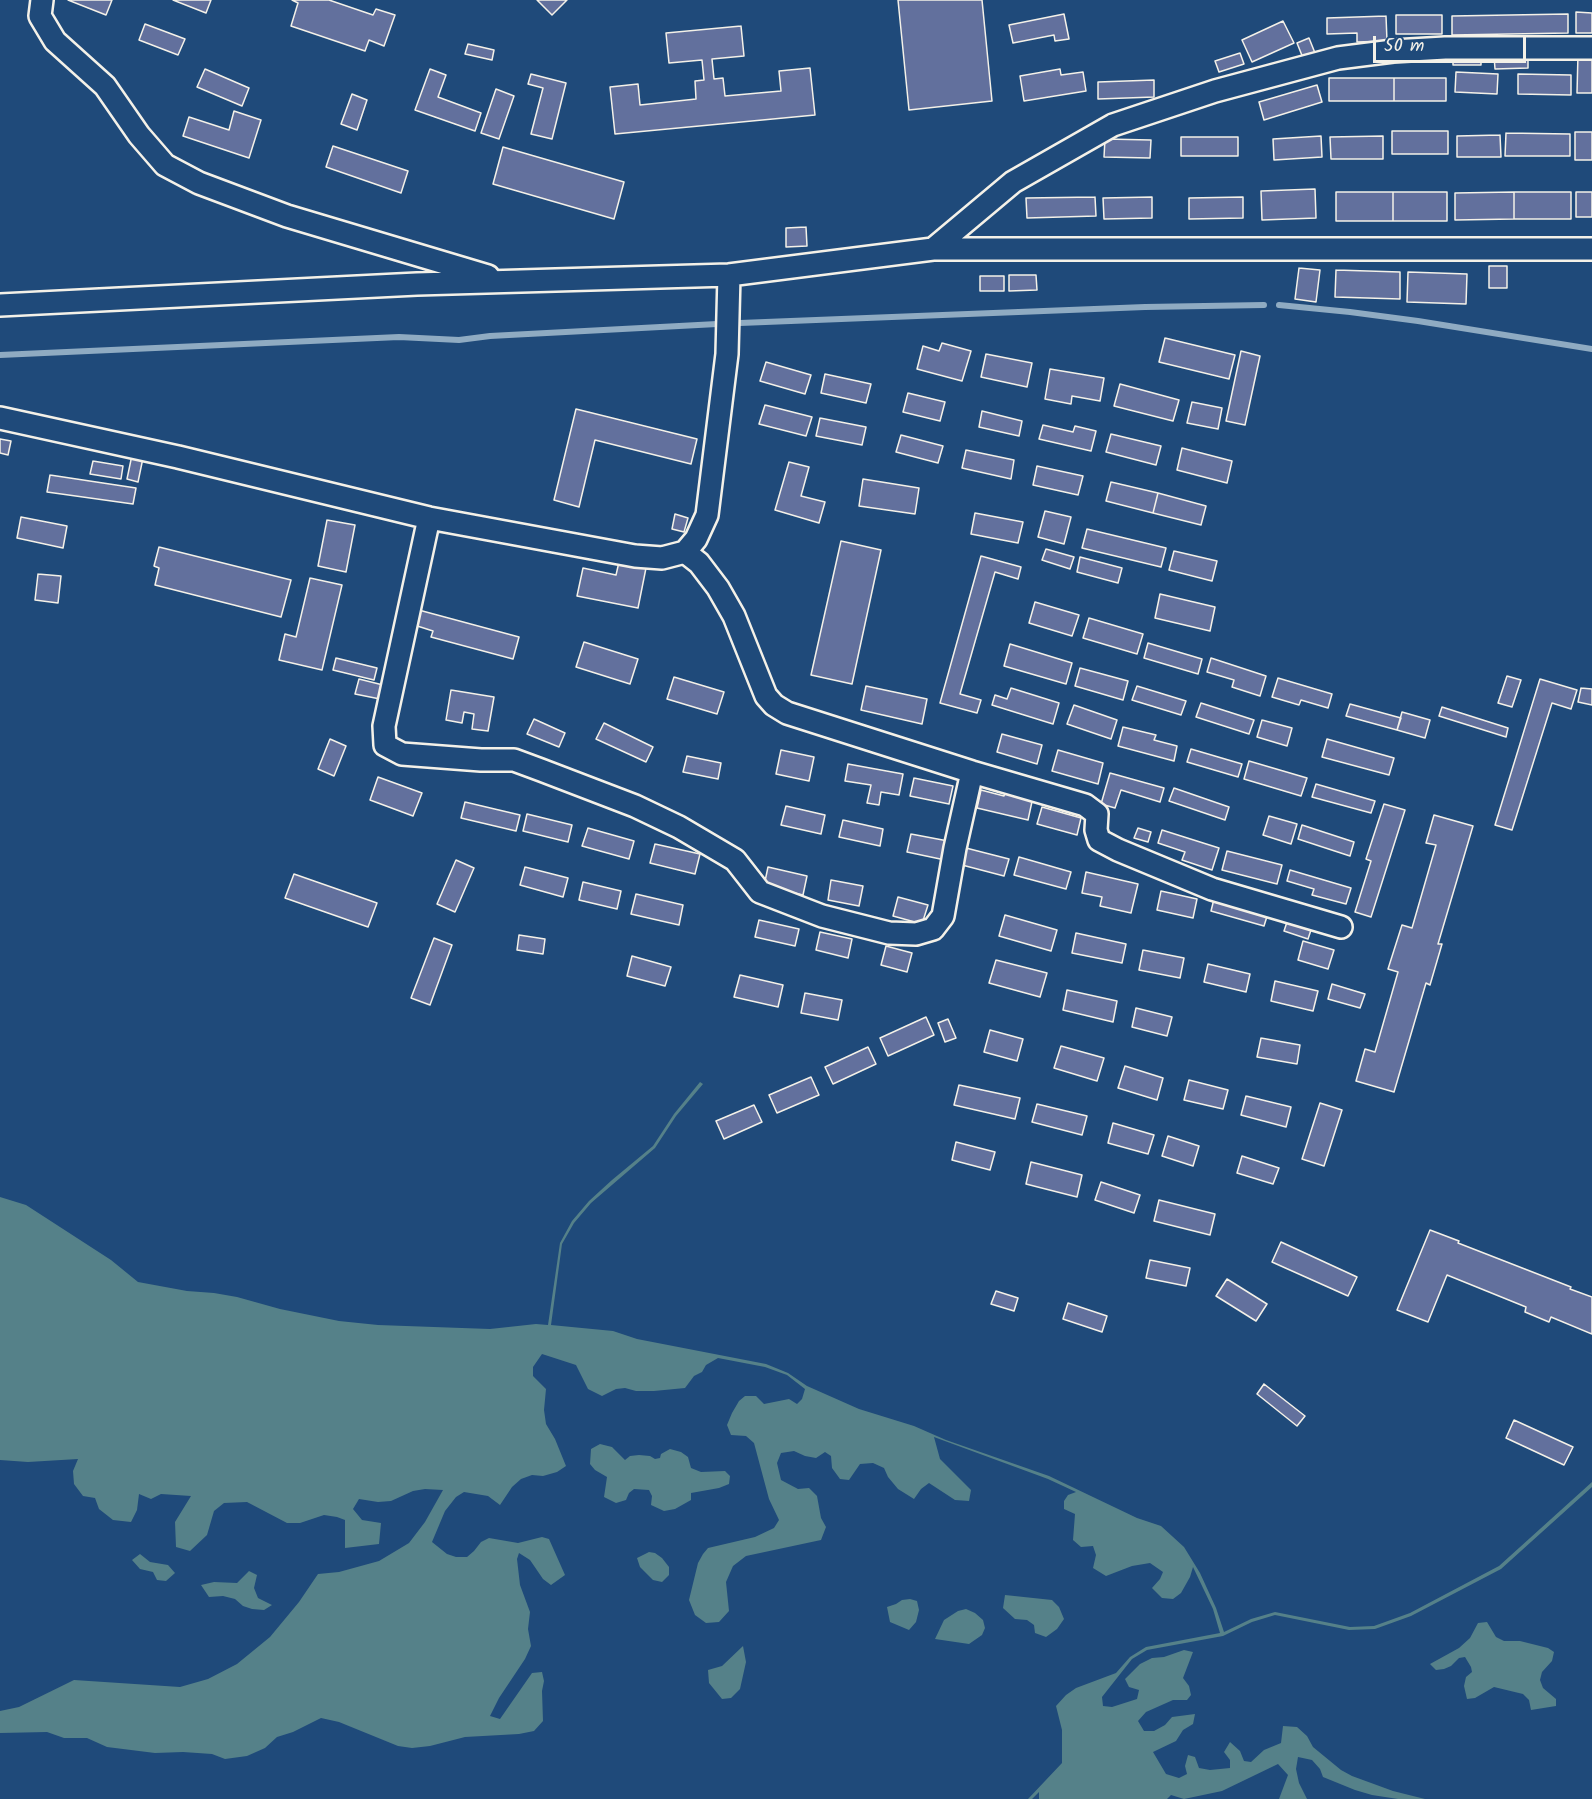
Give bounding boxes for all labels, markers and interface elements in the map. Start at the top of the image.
scale bar [1376,24,1529,62]
text: 50 m [1384,32,1424,61]

